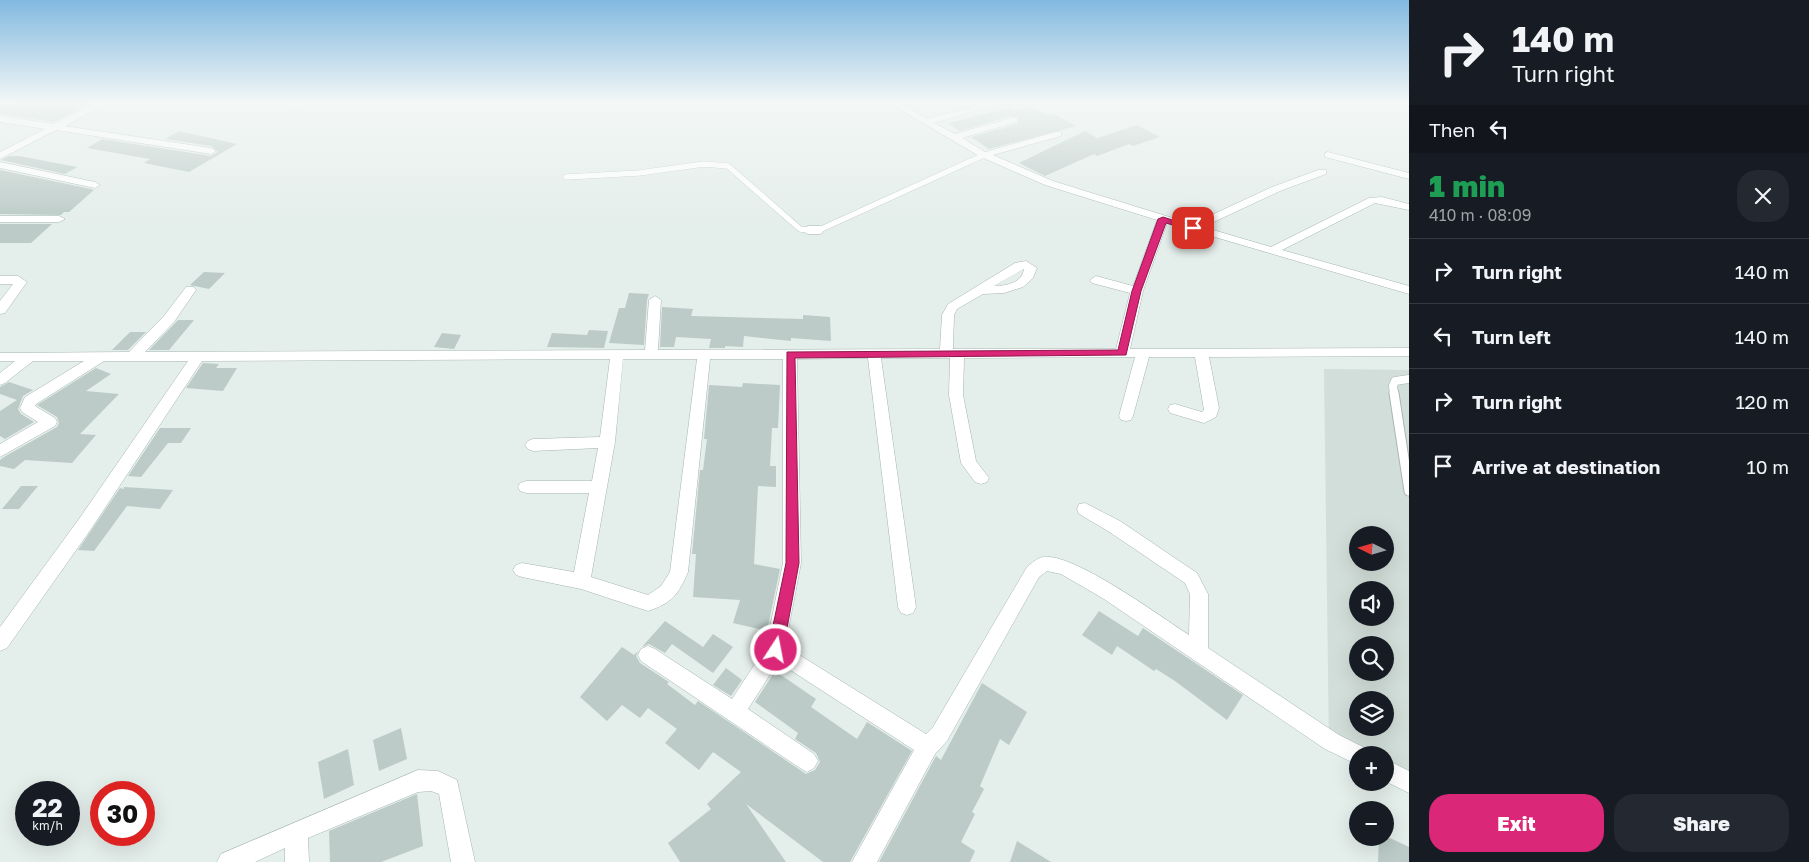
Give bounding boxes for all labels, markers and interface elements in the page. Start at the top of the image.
text: 140 m [1512,18,1614,60]
icon: right [1429,20,1494,85]
text: Turn right [1512,60,1615,87]
icon: left [1485,115,1513,143]
text: Then [1429,118,1475,141]
text: 1 min [1429,168,1505,204]
button: close [1737,170,1789,222]
text: 410 m · 08:09 [1429,205,1531,225]
pin [1172,207,1214,249]
icon: arrive [1179,214,1207,242]
icon: right [1429,257,1457,285]
text: Turn right [1472,260,1562,283]
text: 140 m [1735,260,1789,283]
icon: left [1429,322,1457,350]
text: Turn left [1472,325,1551,348]
text: 140 m [1735,325,1789,348]
icon: right [1429,387,1457,415]
text: Turn right [1472,390,1562,413]
text: 120 m [1735,390,1789,413]
icon: arrive [1429,452,1457,480]
text: Arrive at destination [1472,455,1660,478]
text: 10 m [1746,455,1789,478]
north arrow [1349,526,1394,571]
map controls [1349,526,1394,846]
button: sound [1349,581,1394,626]
position arrow [749,623,801,675]
button: search [1349,636,1394,681]
button: layers [1349,691,1394,736]
button: + [1349,746,1394,791]
speed limit sign: 30 [90,781,155,846]
text: 22 [32,792,63,823]
button: Exit [1429,794,1604,852]
button: Share [1614,794,1789,852]
button: − [1349,801,1394,846]
text: km/h [32,818,63,833]

